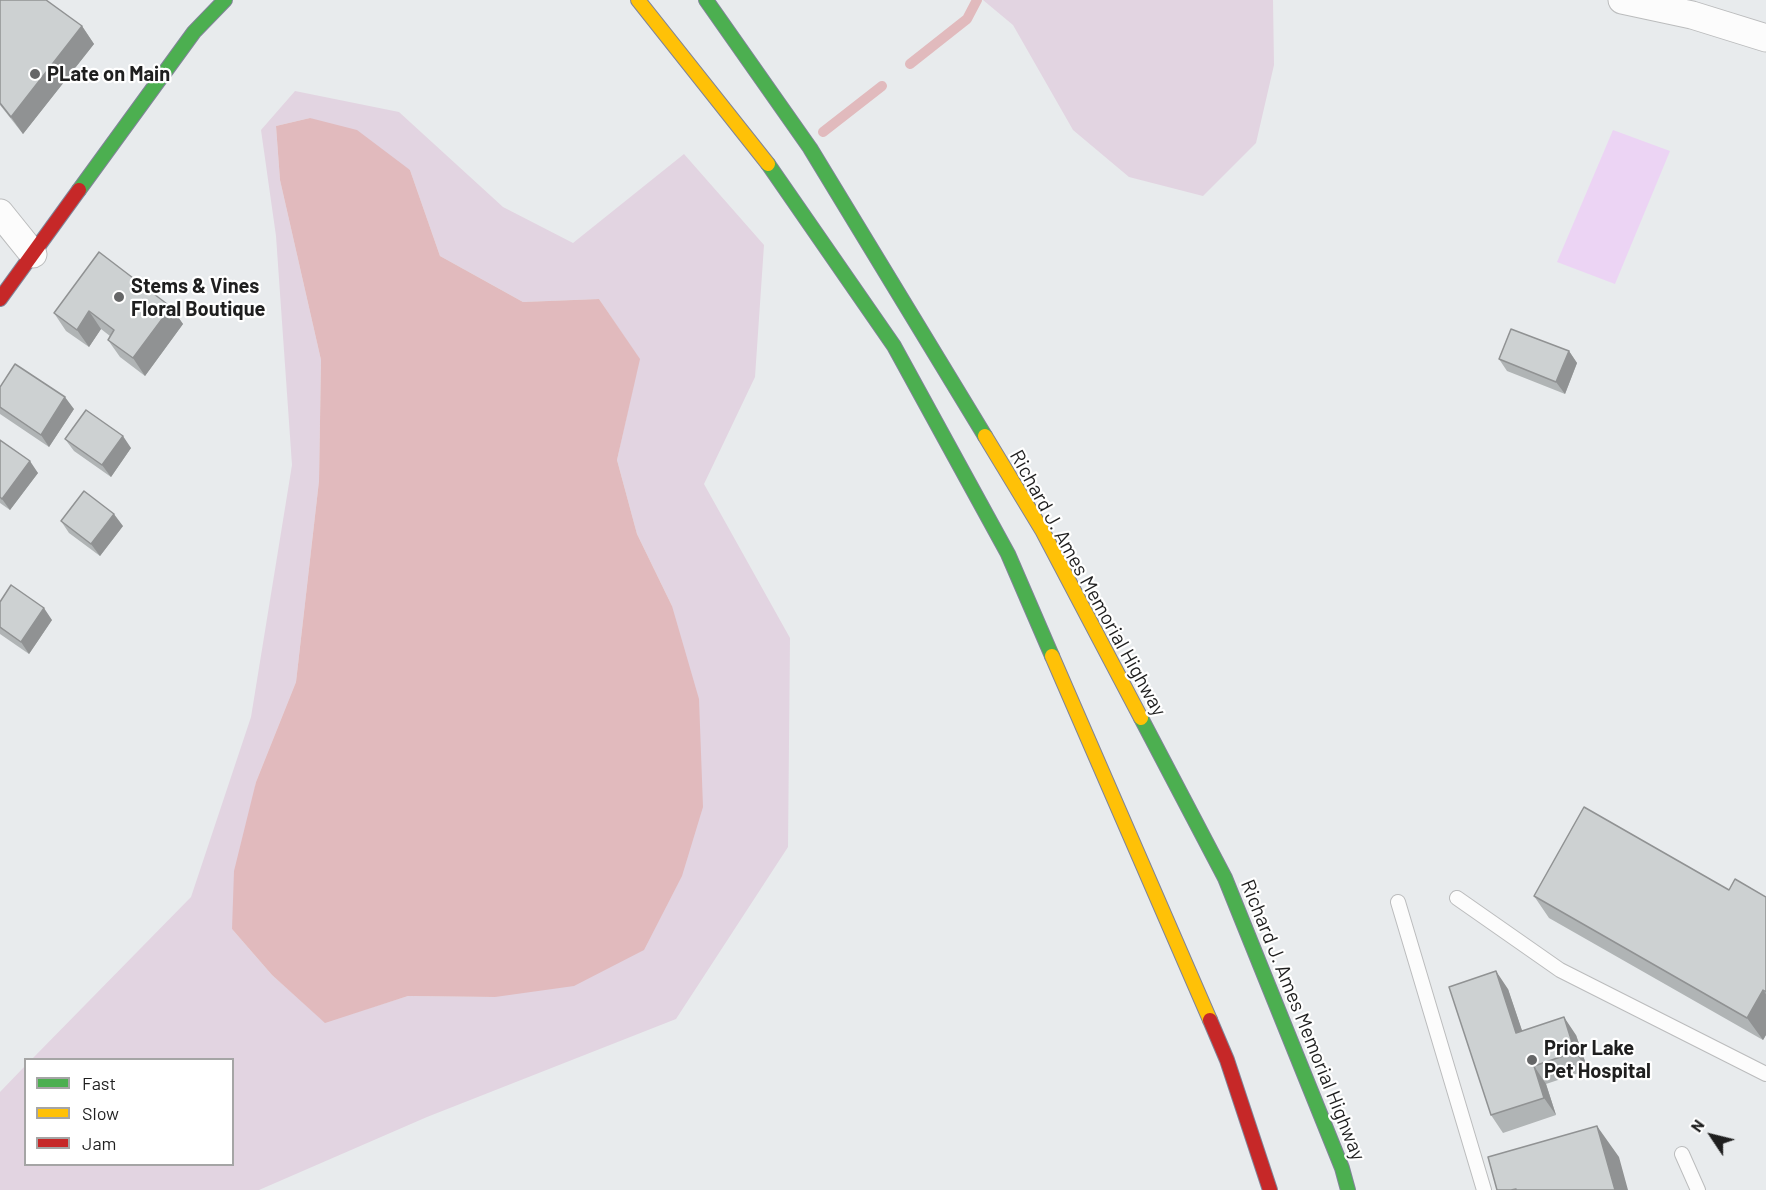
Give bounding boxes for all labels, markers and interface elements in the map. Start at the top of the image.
place label: PLate on Main [47,62,170,86]
marker: PLate on Main [28,67,42,81]
place label: Stems & Vines Floral Boutique [131,274,266,321]
marker: Stems & Vines Floral Boutique [112,290,126,304]
street label: Richard J. Ames Memorial Highway [1005,446,1171,720]
street label: Richard J. Ames Memorial Highway [1236,876,1370,1164]
place label: Prior Lake Pet Hospital [1544,1036,1651,1083]
marker: Prior Lake Pet Hospital [1525,1053,1539,1067]
legend [24,1058,234,1166]
text: Fast [82,1072,116,1094]
text: Slow [82,1102,119,1124]
north arrow [1682,1106,1742,1166]
text: N [1686,1116,1708,1135]
text: Jam [82,1132,116,1154]

